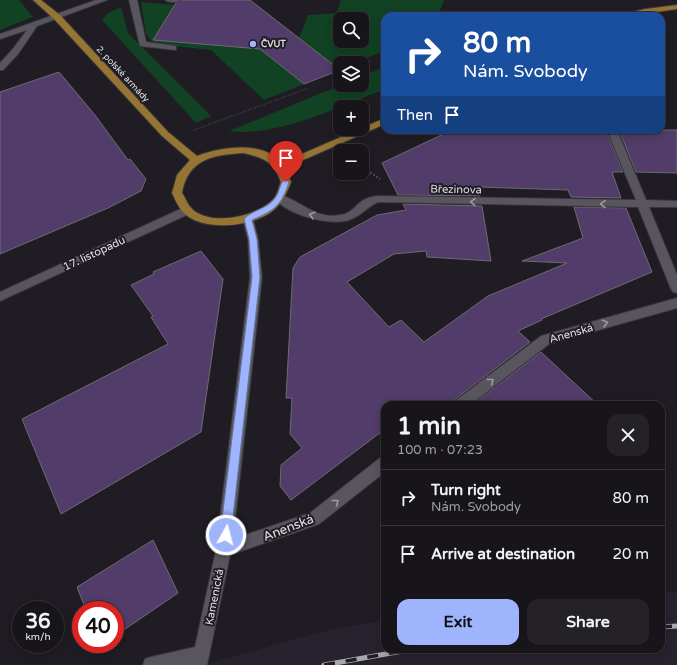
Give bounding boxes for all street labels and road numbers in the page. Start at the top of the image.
street label: 2. polské armády [94,44,152,105]
street label: Březinova [430,183,482,196]
street label: 17. listopadu [61,233,127,274]
street label: Anenská [548,321,595,346]
street label: Anenská [261,511,316,545]
street label: Kamenická [203,568,226,626]

